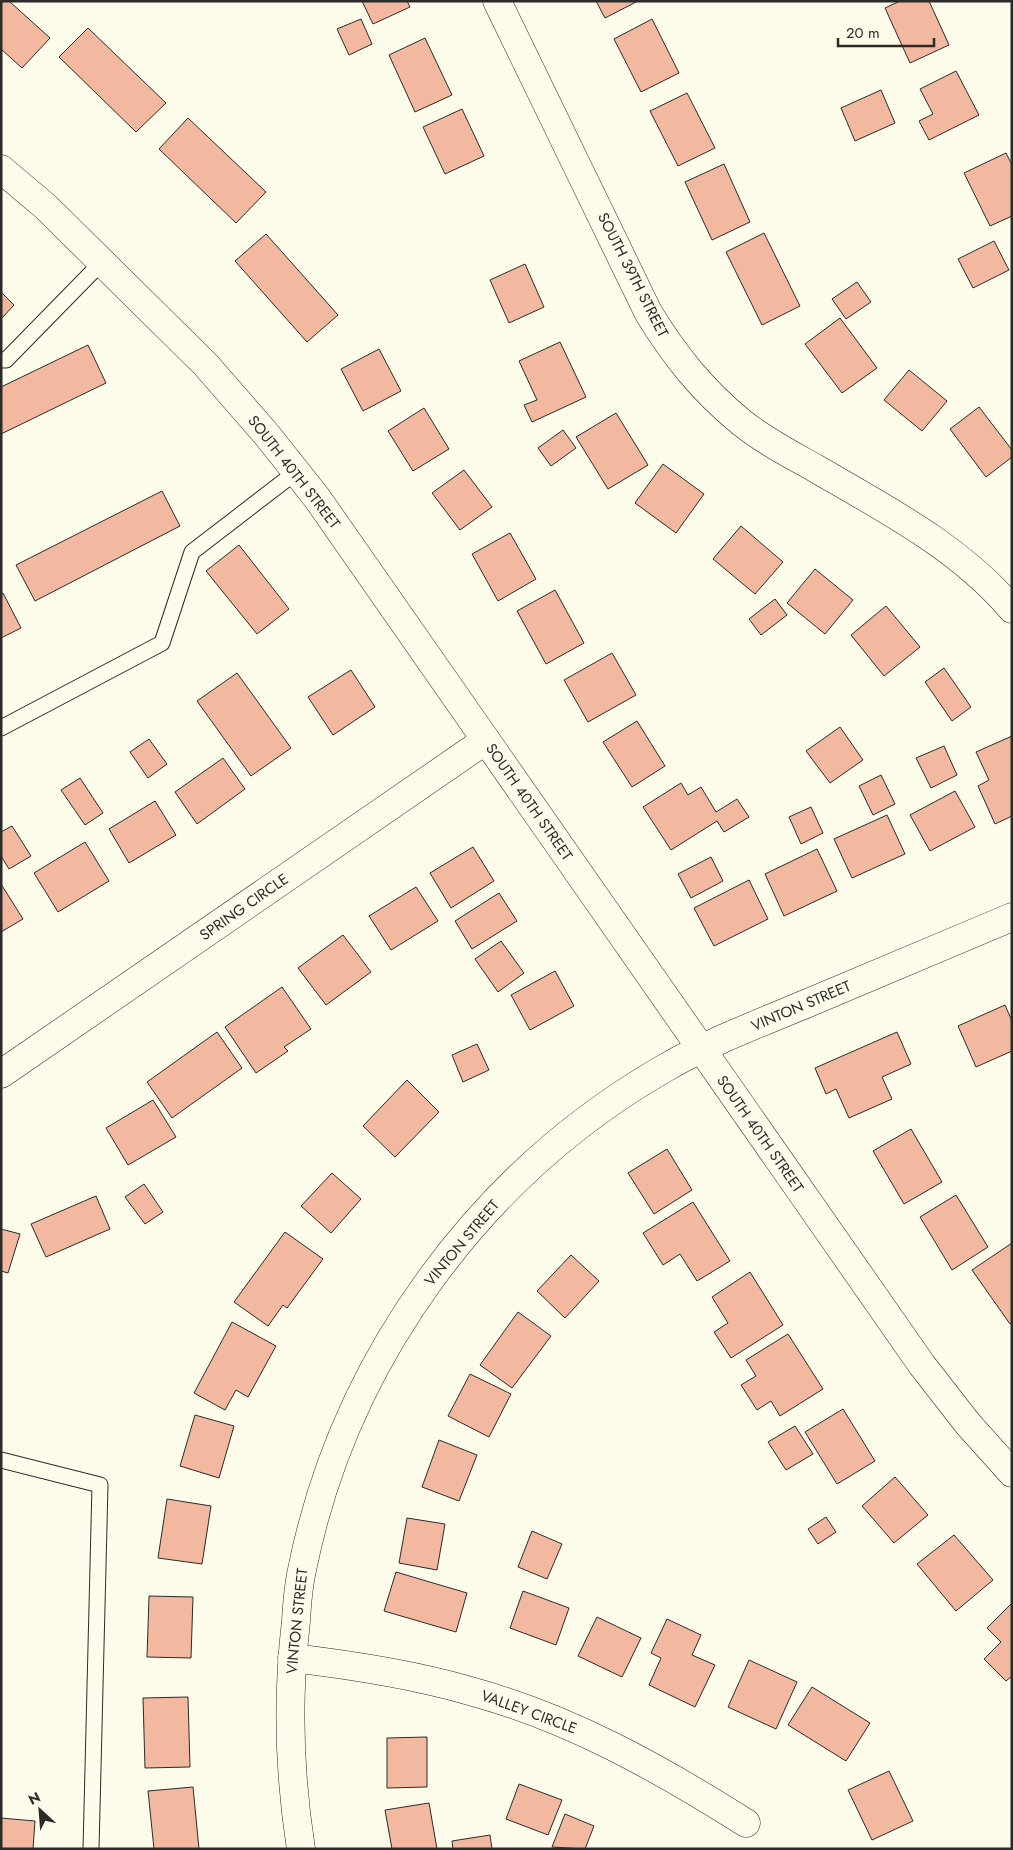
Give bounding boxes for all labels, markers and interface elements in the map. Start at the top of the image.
scale bar [838,15,934,47]
text: 20 m [846,22,880,44]
street label: SOUTH 39TH STREET [592,209,674,341]
street label: SOUTH 40TH STREET [243,411,345,533]
street label: SOUTH 40TH STREET [480,739,578,865]
street label: SPRING CIRCLE [195,868,293,946]
street label: VINTON STREET [748,975,854,1037]
street label: SOUTH 40TH STREET [711,1071,809,1197]
street label: VINTON STREET [419,1195,505,1291]
street label: VINTON STREET [280,1567,314,1675]
street label: VALLEY CIRCLE [478,1684,580,1740]
north arrow [15,1785,65,1835]
text: N [25,1787,44,1810]

